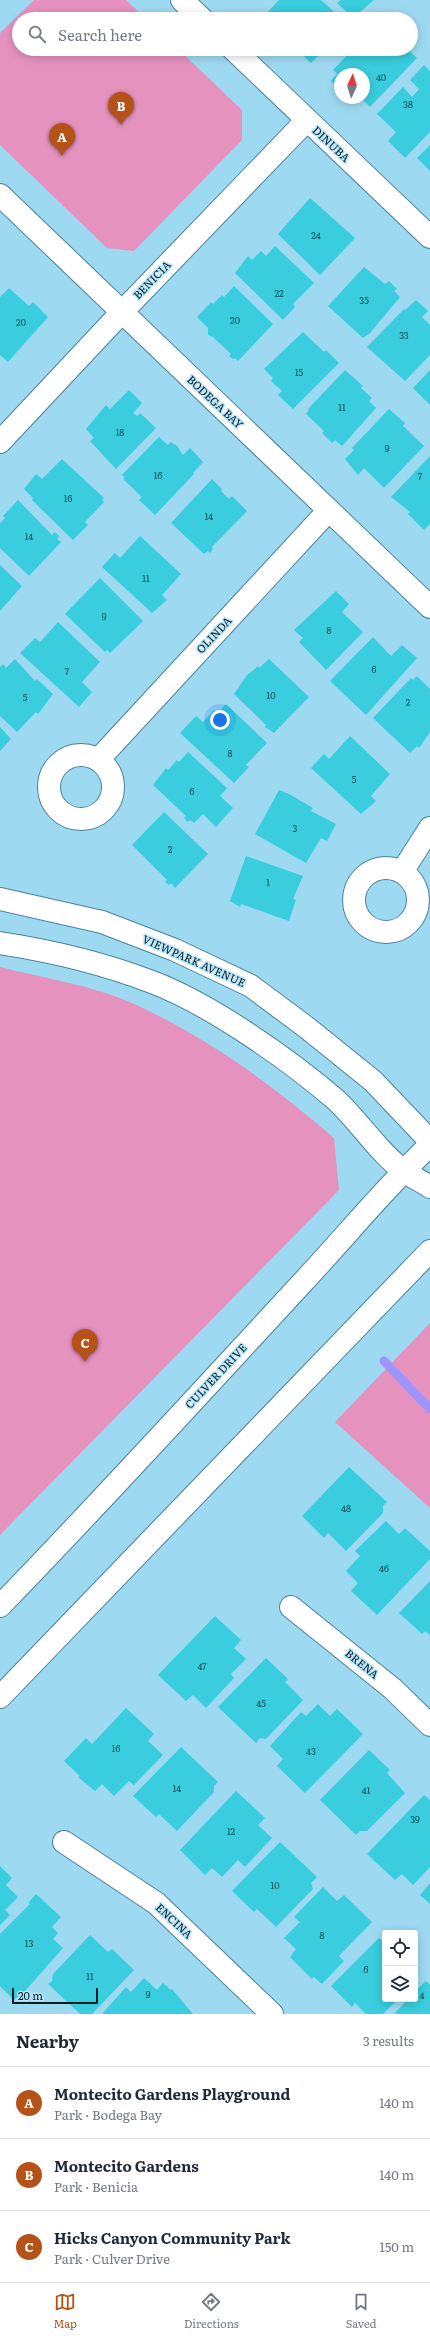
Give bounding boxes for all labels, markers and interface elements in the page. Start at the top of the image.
search box [12,12,418,56]
icon: search [26,23,48,45]
text: Search here [58,23,142,46]
north arrow [334,68,370,104]
house number: 40 [376,70,386,84]
pin: B [108,92,134,125]
house number: 38 [403,97,413,111]
street label: DINUBA [309,122,354,165]
pin: A [49,123,75,156]
house number: 24 [311,228,321,242]
street label: BENICIA [129,256,174,302]
house number: 22 [274,286,284,300]
house number: 35 [359,293,369,307]
house number: 20 [230,313,240,327]
house number: 20 [16,315,26,329]
house number: 33 [399,328,409,342]
house number: 15 [295,365,304,379]
street label: BODEGA BAY [184,371,247,432]
house number: 11 [338,400,346,414]
house number: 18 [116,425,124,439]
house number: 9 [385,441,390,455]
house number: 16 [154,468,162,482]
house number: 7 [418,469,423,483]
house number: 16 [64,491,72,505]
house number: 14 [205,509,213,523]
house number: 14 [25,529,33,543]
house number: 11 [142,571,150,585]
house number: 9 [102,609,107,623]
street label: OLINDA [192,612,234,656]
house number: 8 [327,623,332,637]
house number: 6 [372,662,377,676]
house number: 7 [65,664,70,678]
house number: 10 [267,688,275,702]
house number: 5 [23,690,28,704]
house number: 2 [406,695,411,709]
your location [210,710,230,730]
house number: 8 [228,746,233,760]
house number: 5 [352,772,357,786]
house number: 6 [190,784,195,798]
house number: 3 [293,821,298,835]
house number: 2 [168,842,173,856]
house number: 1 [266,875,270,889]
street label: VIEWPARK AVENUE [140,930,248,990]
pin: C [72,1329,98,1362]
street label: CULVER DRIVE [181,1339,250,1411]
house number: 48 [341,1501,351,1515]
house number: 46 [379,1561,389,1575]
street label: BRENA [342,1645,383,1682]
house number: 47 [197,1659,207,1673]
house number: 45 [256,1696,266,1710]
house number: 16 [112,1741,120,1755]
house number: 43 [306,1744,316,1758]
house number: 14 [173,1781,181,1795]
house number: 41 [362,1783,371,1797]
house number: 39 [410,1812,420,1826]
house number: 12 [227,1824,236,1838]
house number: 10 [271,1878,279,1892]
street label: ENCINA [153,1899,197,1941]
house number: 8 [320,1928,325,1942]
map controls [382,1930,418,2002]
button: locate [382,1930,418,1966]
house number: 13 [25,1936,33,1950]
house number: 6 [364,1962,369,1976]
button: layers [382,1966,418,2002]
house number: 11 [86,1969,94,1983]
scale bar [12,1986,98,2005]
text: 20 m [18,1987,43,2003]
house number: 9 [146,1987,151,2001]
house number: 4 [420,1988,425,2002]
text: Nearby [16,2028,79,2053]
text: 3 results [363,2031,414,2050]
text: Montecito Gardens Playground [54,2082,290,2105]
text: A [24,2093,34,2112]
text: 140 m [379,2093,414,2112]
text: Park · Bodega Bay [54,2105,162,2124]
text: Montecito Gardens [54,2154,199,2177]
text: B [25,2165,33,2184]
text: 140 m [379,2165,414,2184]
text: Park · Benicia [54,2177,138,2196]
text: Hicks Canyon Community Park [54,2226,291,2249]
text: C [24,2237,34,2256]
text: 150 m [379,2237,414,2256]
text: Park · Culver Drive [54,2249,170,2268]
tab: Map [53,2291,77,2331]
tab: Directions [184,2291,239,2331]
tab: Saved [346,2291,376,2331]

